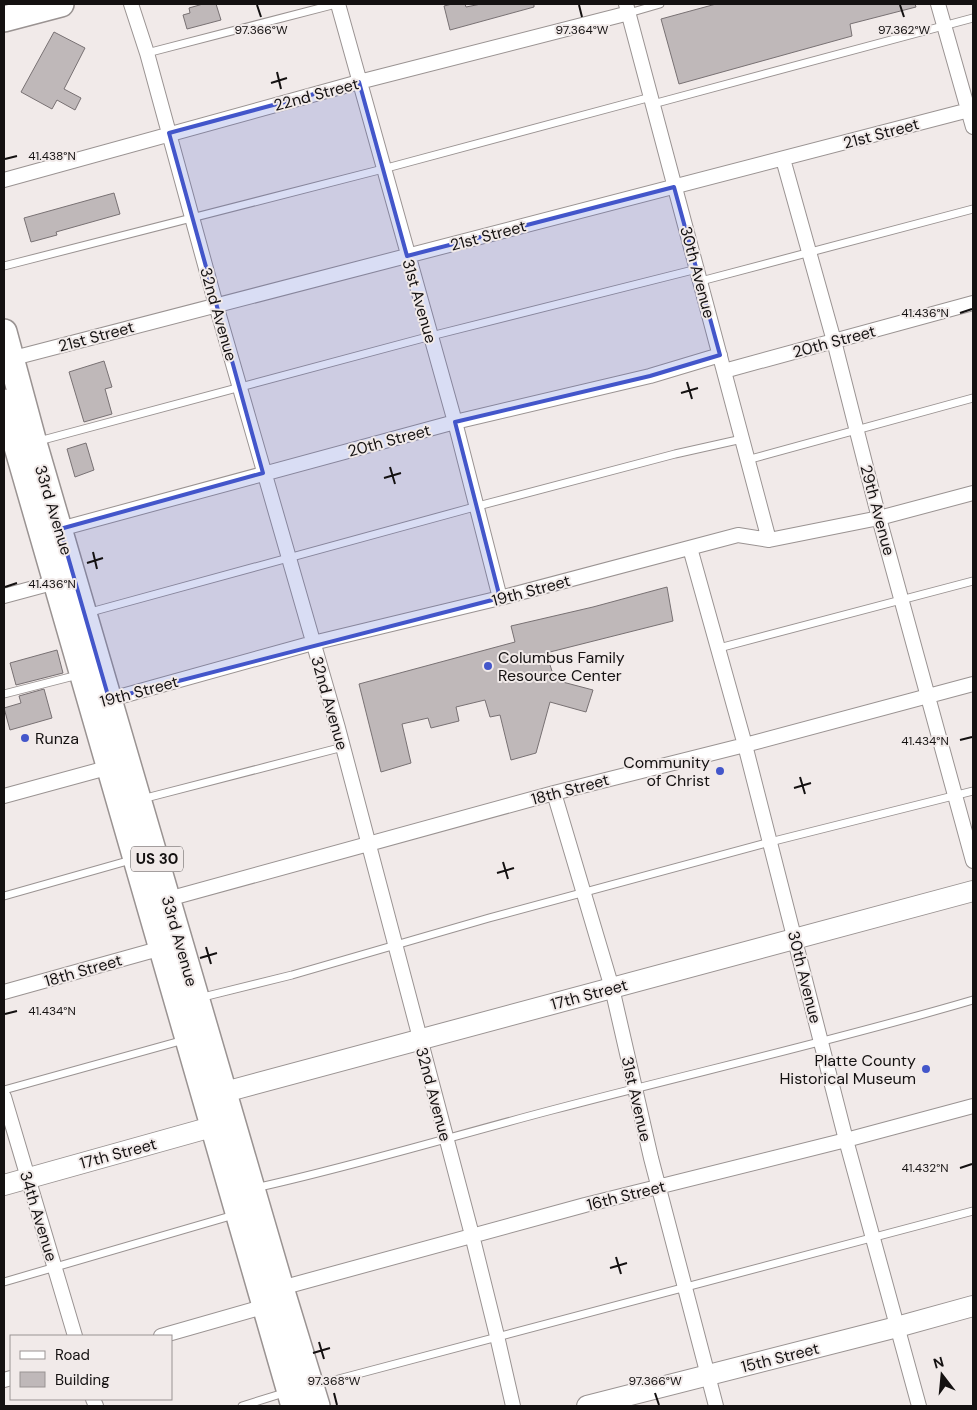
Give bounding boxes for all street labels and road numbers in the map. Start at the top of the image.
street label: 22nd Street [271,73,361,116]
street label: 21st Street [841,113,921,154]
street label: 21st Street [448,215,528,256]
street label: 30th Avenue [675,224,720,320]
street label: 31st Avenue [397,257,442,346]
street label: 32nd Avenue [195,265,242,363]
street label: 21st Street [56,316,136,357]
street label: 20th Street [790,320,878,363]
street label: 20th Street [345,419,433,462]
street label: 29th Avenue [855,462,900,558]
street label: 33rd Avenue [30,463,77,558]
street label: 19th Street [490,570,573,611]
street label: 32nd Avenue [306,654,353,752]
street label: 19th Street [98,671,181,712]
street label: 18th Street [529,769,611,810]
road number: US 30 [131,846,183,872]
street label: 33rd Avenue [157,893,202,989]
street label: 30th Avenue [783,929,826,1026]
street label: 18th Street [42,949,124,992]
street label: 17th Street [548,974,630,1015]
street label: 32nd Avenue [411,1045,456,1143]
street label: 31st Avenue [617,1054,657,1144]
street label: 17th Street [77,1133,159,1174]
street label: 34th Avenue [15,1168,62,1264]
street label: 16th Street [585,1176,668,1215]
street label: 15th Street [739,1338,821,1377]

